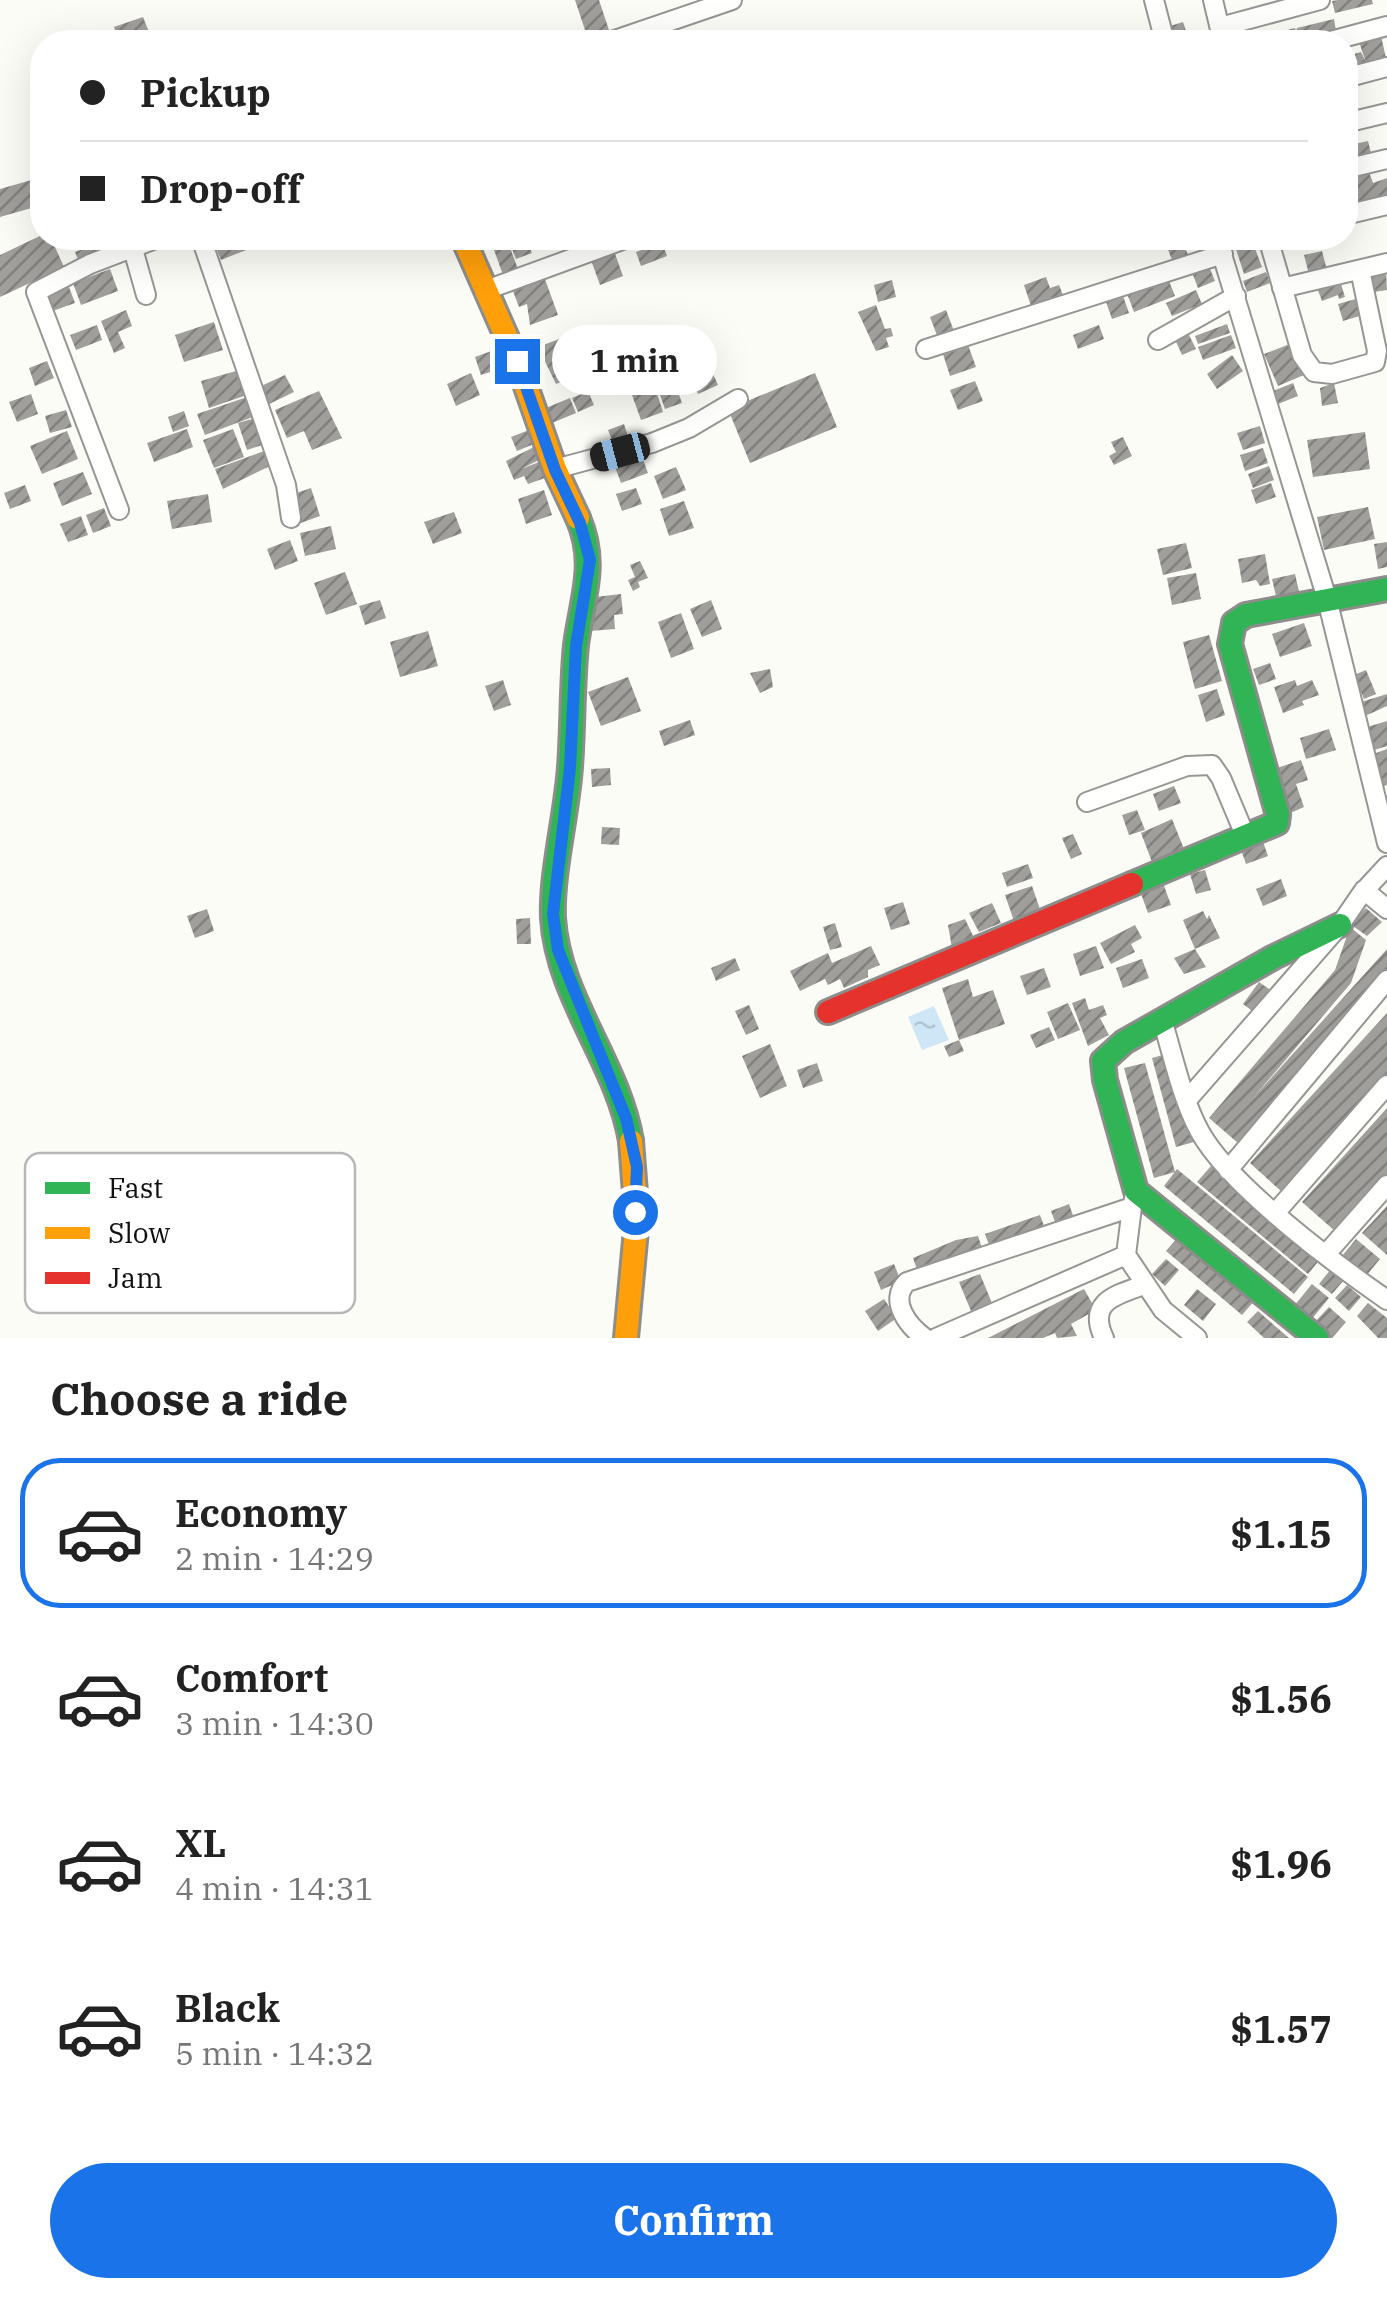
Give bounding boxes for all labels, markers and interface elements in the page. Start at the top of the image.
text: Pickup [140,68,271,117]
text: Drop-off [140,164,302,213]
callout: 1 min [552,326,717,396]
route end [495,339,540,384]
text: 1 min [590,339,679,381]
car [587,430,653,474]
legend [25,1153,355,1313]
text: Fast [108,1169,163,1206]
route start [613,1190,658,1235]
text: Slow [108,1214,170,1251]
text: Jam [108,1259,163,1296]
text: Choose a ride [50,1369,348,1427]
icon: car [55,1488,145,1578]
text: Economy [175,1488,347,1537]
text: $1.15 [1230,1509,1332,1558]
text: 2 min · 14:29 [175,1537,374,1579]
icon: car [55,1653,145,1743]
text: Comfort [175,1653,328,1702]
text: $1.56 [1230,1674,1332,1723]
text: 3 min · 14:30 [175,1702,374,1744]
icon: car [55,1818,145,1908]
text: XL [175,1818,226,1867]
text: $1.96 [1230,1839,1332,1888]
text: 4 min · 14:31 [175,1867,374,1909]
icon: car [55,1983,145,2073]
text: Black [175,1983,280,2032]
text: $1.57 [1230,2004,1332,2053]
text: 5 min · 14:32 [175,2032,374,2074]
button: Confirm [50,2163,1337,2278]

